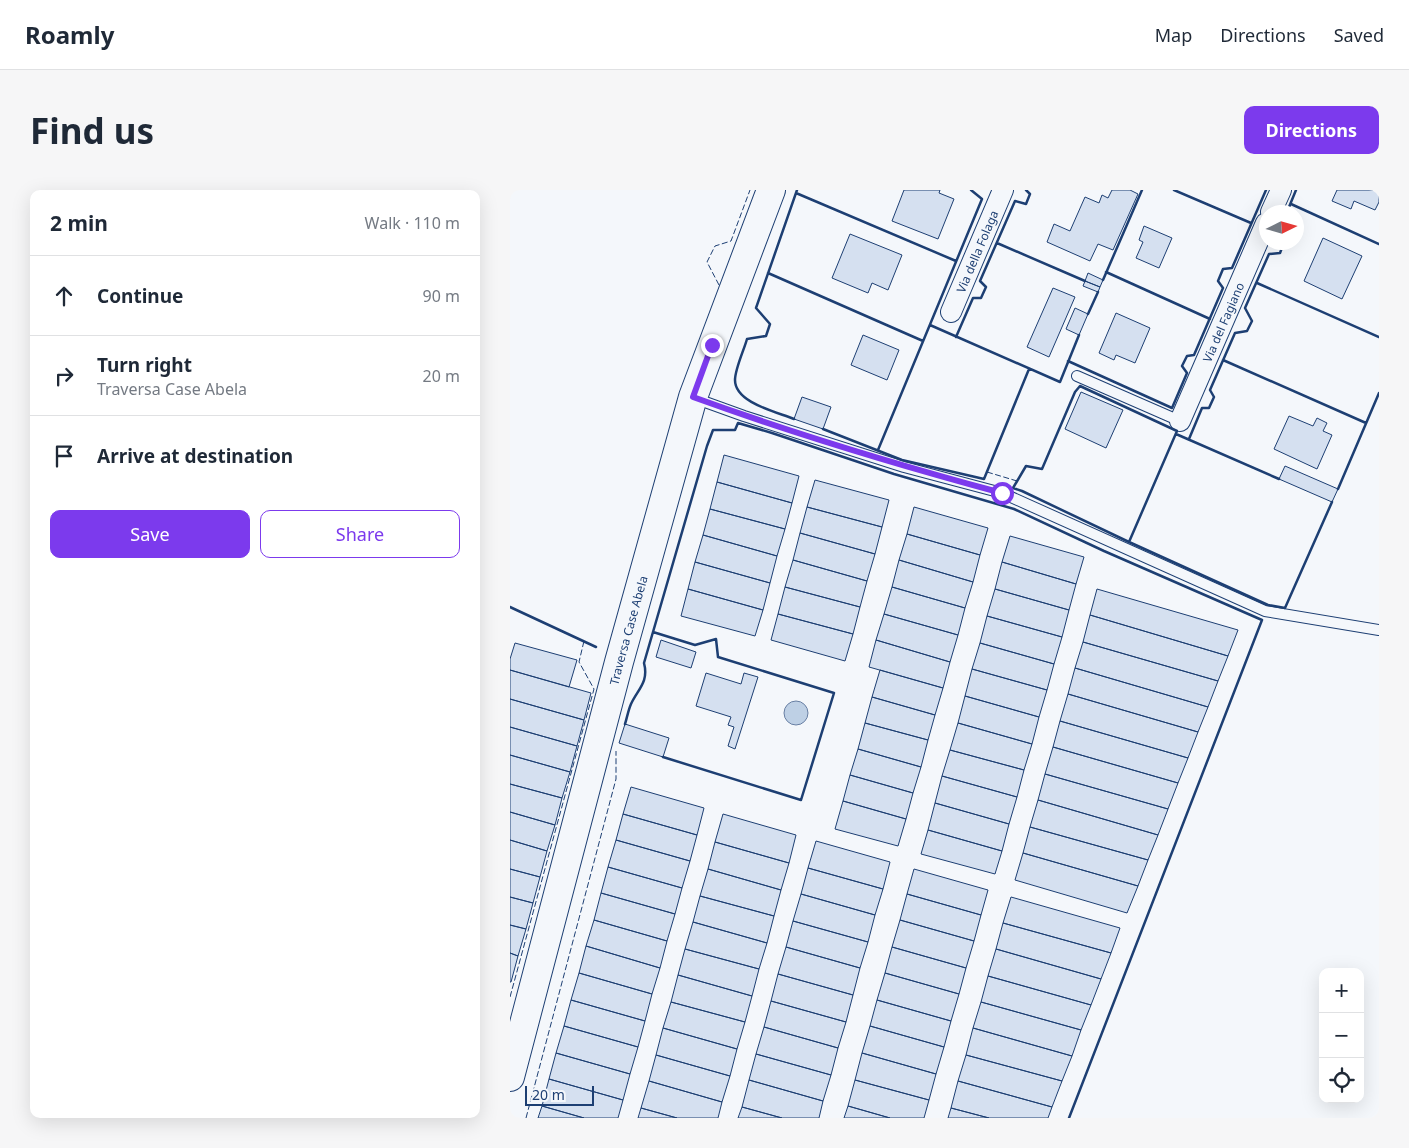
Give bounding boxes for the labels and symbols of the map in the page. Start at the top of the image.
north arrow [1259,205,1304,250]
street label: Via della Folaga [952,208,1002,295]
street label: Via del Fagiano [1198,279,1248,365]
route end [701,334,724,357]
route start [991,482,1014,505]
street label: Traversa Case Abela [605,574,651,687]
scale bar [525,1083,594,1106]

